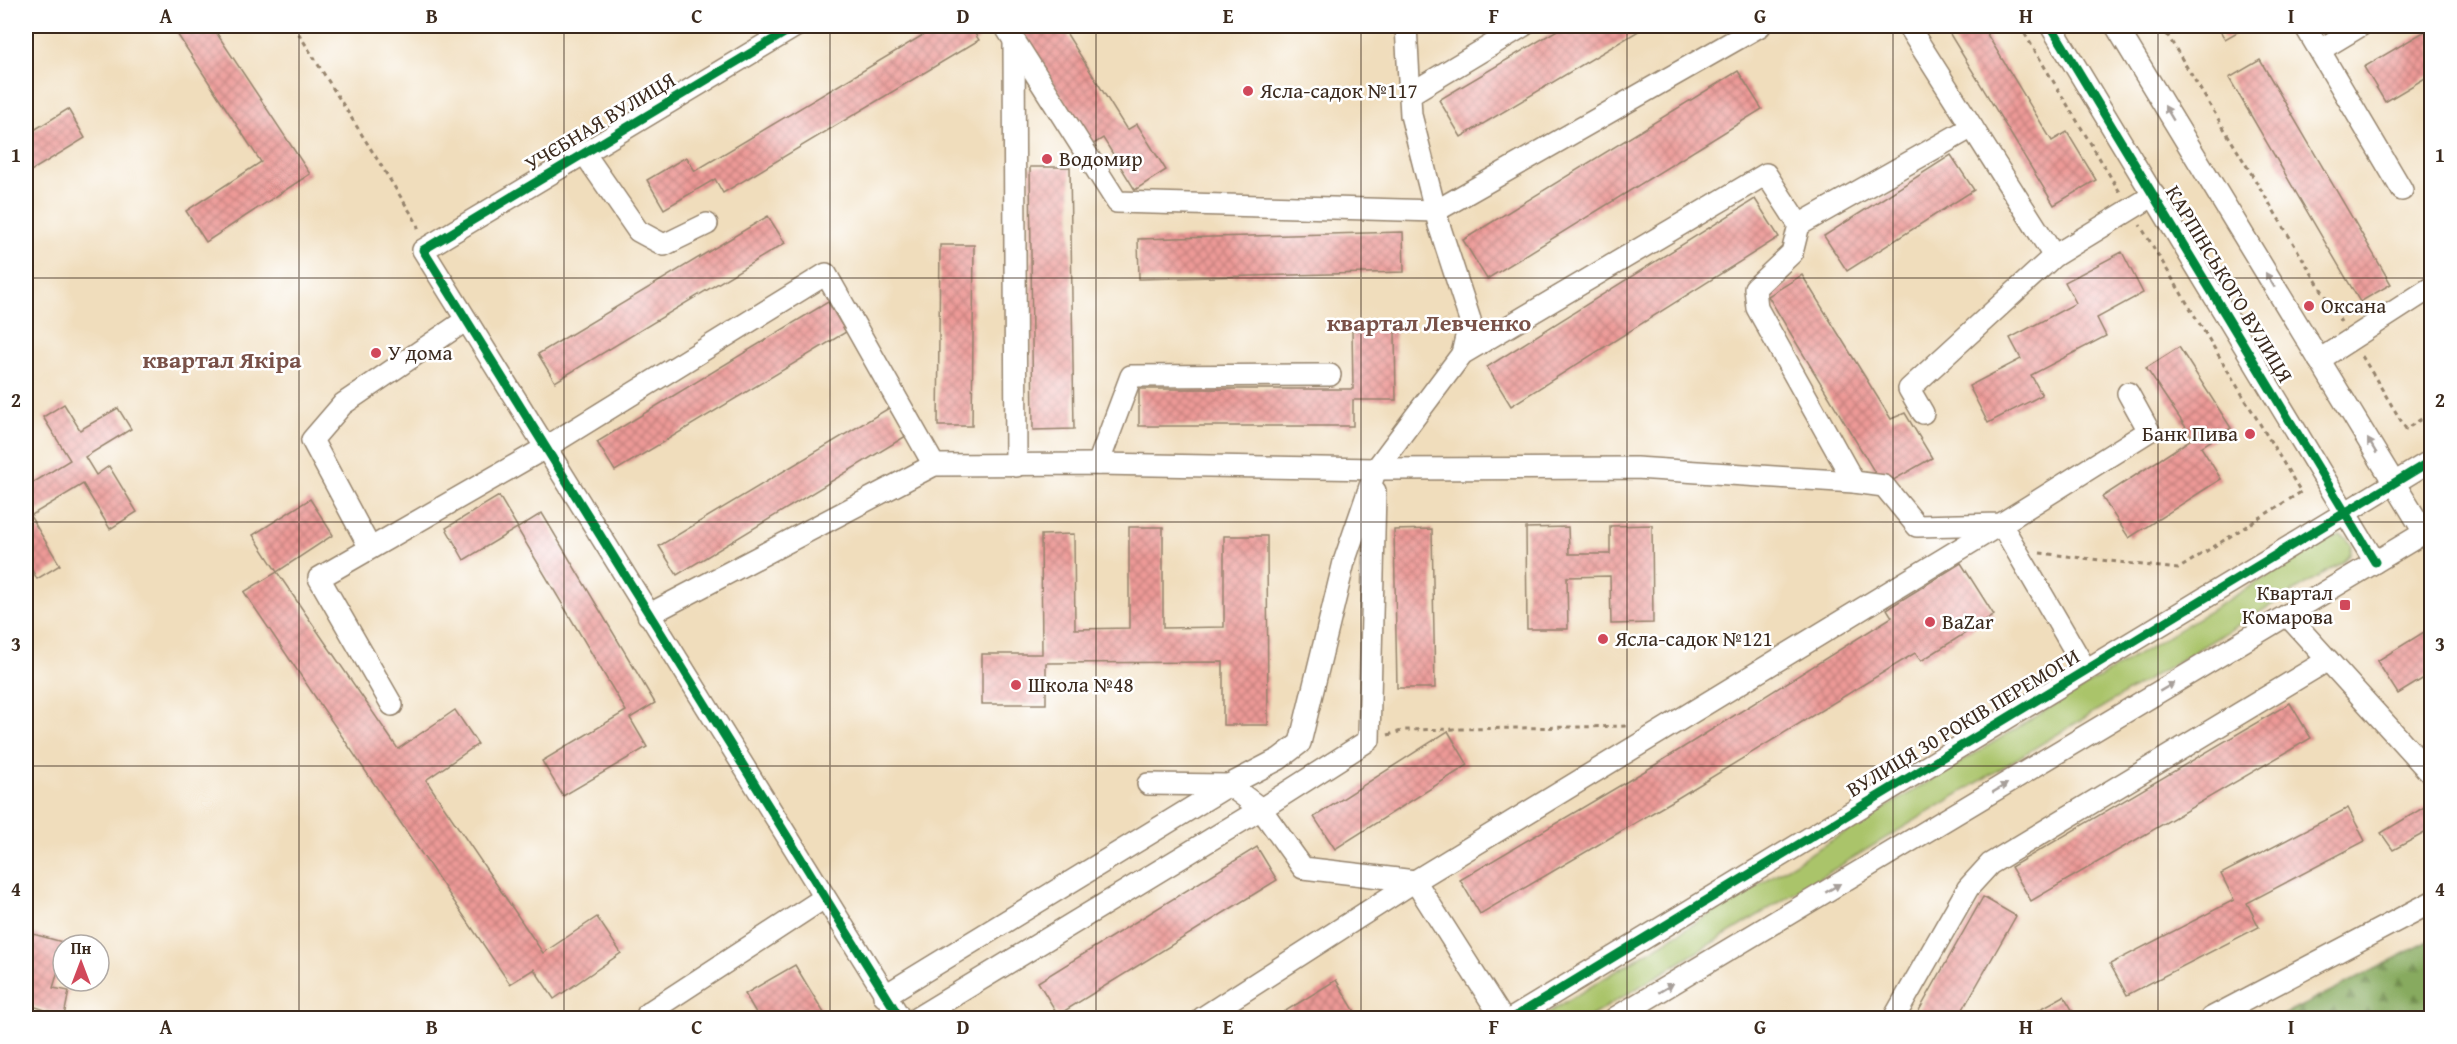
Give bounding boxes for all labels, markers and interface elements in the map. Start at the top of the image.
text: A [160,1,173,30]
text: B [426,1,438,30]
text: C [691,1,703,30]
text: D [956,1,970,30]
text: E [1223,1,1234,30]
text: F [1489,1,1499,30]
text: G [1754,1,1766,30]
text: H [2019,1,2033,30]
text: I [2288,1,2294,30]
street label: УЧЄБНАЯ ВУЛИЦЯ [519,64,681,179]
place label: Ясла-садок №117 [1259,75,1418,106]
marker: Ясла-садок №117 [1241,84,1255,98]
one-way arrow [2164,105,2175,121]
text: 1 [11,140,21,169]
text: 1 [2435,140,2445,169]
place label: Водомир [1059,143,1143,174]
marker: Водомир [1040,152,1054,166]
street label: КАРПІНСЬКОГО ВУЛИЦЯ [2158,179,2301,388]
one-way arrow [2265,272,2276,288]
place label: Оксана [2321,290,2386,321]
marker: Оксана [2302,299,2316,313]
district label: квартал Левченко [1327,305,1531,340]
place label: У дома [388,337,453,368]
district label: квартал Якіра [143,342,302,377]
marker: У дома [369,346,383,360]
text: 2 [11,385,21,414]
text: 2 [2435,385,2445,414]
place label: Банк Пива [2142,418,2238,449]
marker: Банк Пива [2243,427,2257,441]
one-way arrow [2366,438,2377,454]
place label: Квартал Комарова [2242,577,2333,632]
marker: Квартал Комарова [2338,598,2352,612]
place label: BaZar [1942,606,1994,637]
marker: BaZar [1923,615,1937,629]
place label: Ясла-садок №121 [1614,623,1773,654]
text: 3 [11,629,21,658]
text: 3 [2435,629,2445,658]
marker: Ясла-садок №121 [1596,632,1610,646]
street label: ВУЛИЦЯ 30 РОКІВ ПЕРЕМОГИ [1840,641,2085,805]
place label: Школа №48 [1028,669,1134,700]
marker: Школа №48 [1009,678,1023,692]
one-way arrow [2159,682,2175,693]
one-way arrow [1992,782,2008,793]
text: 4 [11,874,21,903]
text: 4 [2435,874,2445,903]
one-way arrow [1825,883,1842,893]
north arrow [51,933,111,993]
text: Пн [71,936,91,960]
one-way arrow [1658,983,1674,994]
text: A [160,1012,173,1041]
text: B [426,1012,438,1041]
text: C [691,1012,703,1041]
text: D [956,1012,970,1041]
text: E [1223,1012,1234,1041]
text: F [1489,1012,1499,1041]
text: G [1754,1012,1766,1041]
text: H [2019,1012,2033,1041]
text: I [2288,1012,2294,1041]

